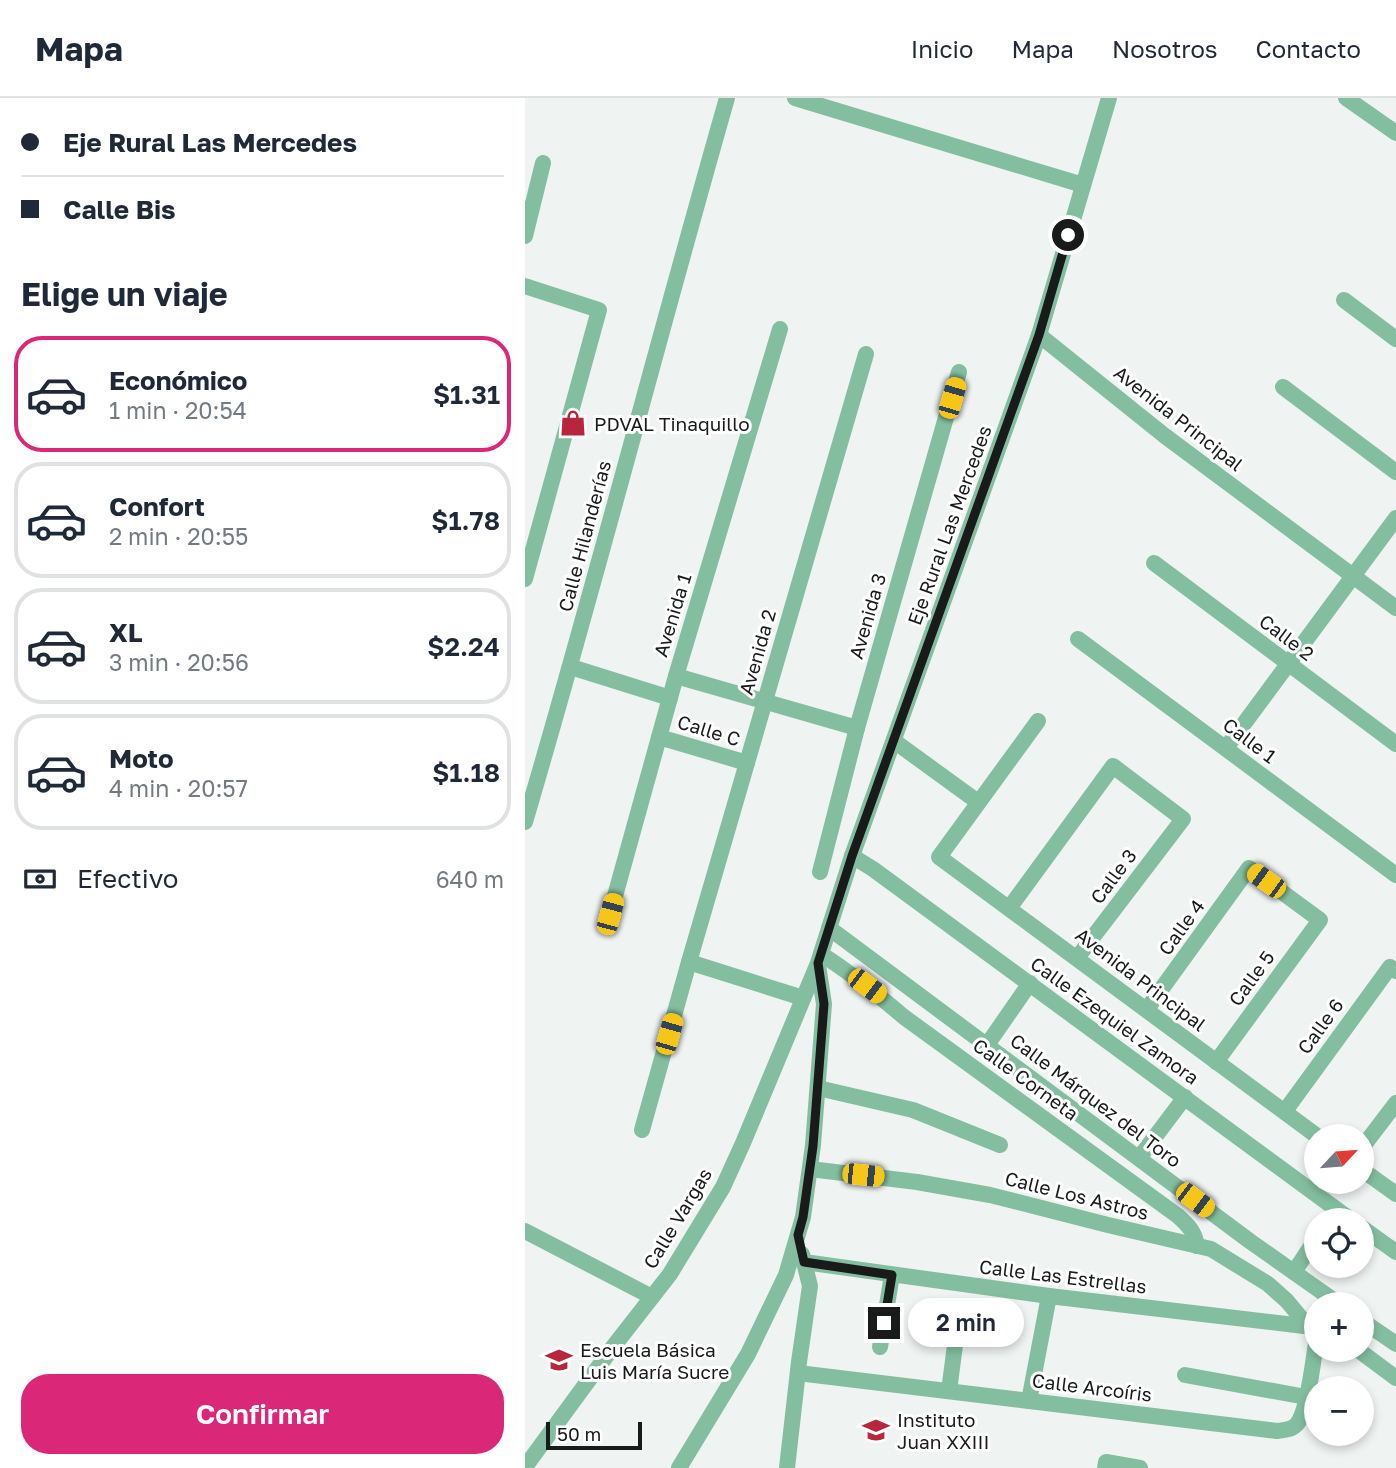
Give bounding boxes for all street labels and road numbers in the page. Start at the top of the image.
street label: Avenida Principal [1110,360,1248,476]
street label: Eje Rural Las Mercedes [902,422,996,628]
street label: Calle Hilanderías [553,458,615,614]
street label: Avenida 1 [648,570,696,660]
street label: Avenida 3 [844,571,890,661]
street label: Avenida 2 [734,607,780,697]
street label: Calle 2 [1255,609,1319,665]
street label: Calle C [675,710,743,750]
street label: Calle 1 [1219,713,1281,767]
street label: Calle 3 [1085,844,1141,908]
street label: Calle 4 [1153,895,1209,959]
street label: Avenida Principal [1071,922,1211,1036]
street label: Calle 5 [1223,946,1279,1010]
street label: Calle Ezequiel Zamora [1026,951,1204,1089]
street label: Calle 6 [1292,994,1348,1058]
street label: Calle Márquez del Toro [1006,1028,1186,1172]
street label: Calle Corneta [969,1033,1083,1125]
street label: Calle Vargas [638,1163,716,1273]
street label: Calle Los Astros [1003,1166,1151,1224]
street label: Calle Las Estrellas [978,1254,1148,1298]
street label: Calle Arcoíris [1031,1368,1153,1406]

